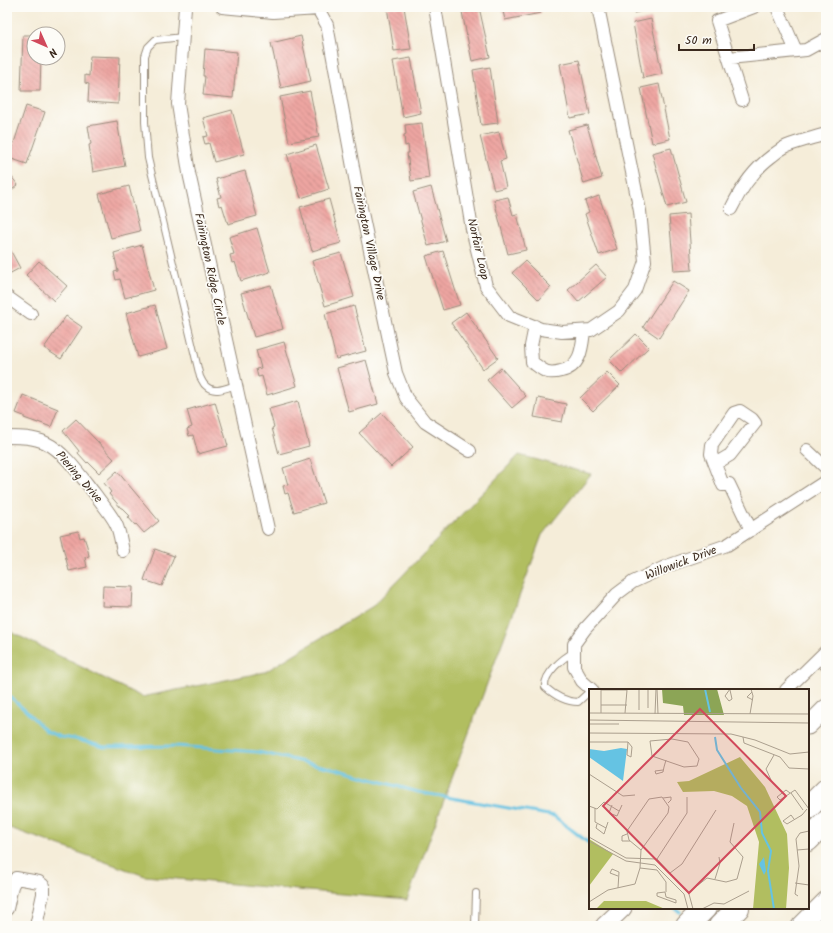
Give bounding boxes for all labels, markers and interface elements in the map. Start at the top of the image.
north arrow [26,26,66,66]
scale bar [679,26,754,52]
text: 50 m [685,31,712,50]
text: N [44,44,61,61]
street label: Fairington Village Drive [348,184,391,303]
street label: Fairington Ridge Circle [189,211,231,328]
street label: Norfair Loop [462,216,494,282]
street label: Piering Drive [51,447,107,508]
street label: Willowick Drive [642,540,720,585]
inset map [589,689,809,909]

